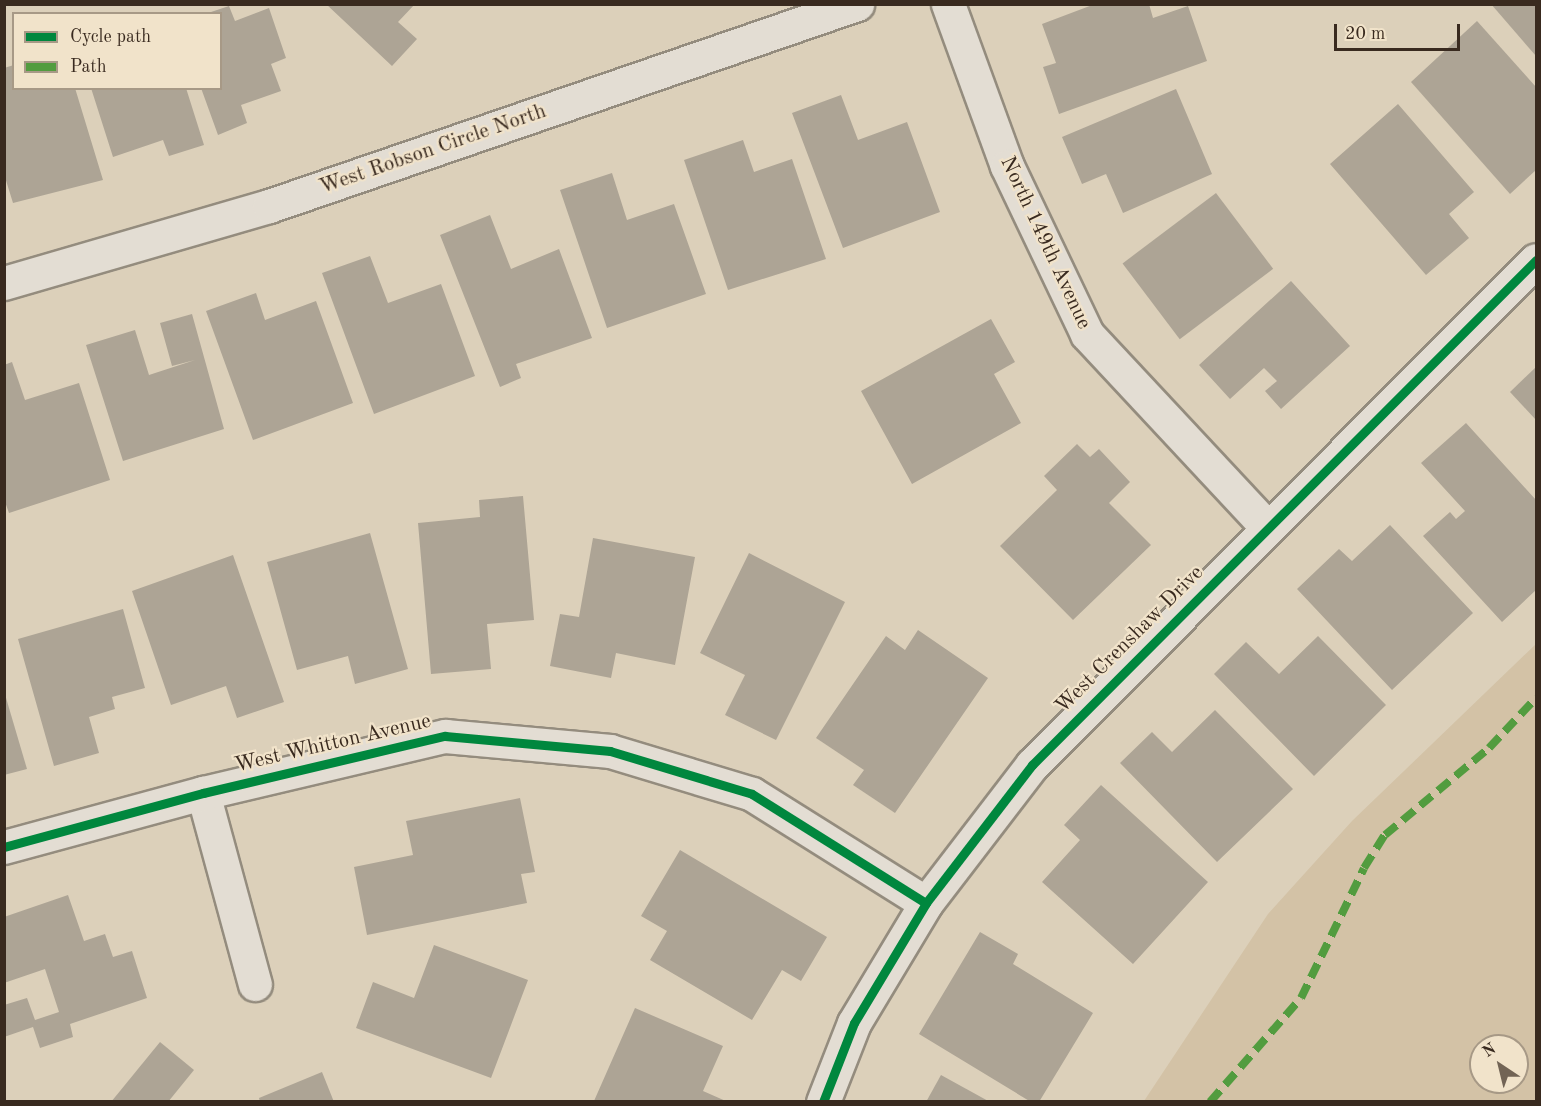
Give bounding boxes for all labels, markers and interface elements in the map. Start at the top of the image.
legend [12,12,222,90]
scale bar [1337,12,1463,50]
text: 20 m [1345,25,1385,43]
text: Cycle path [70,28,151,46]
text: Path [70,58,106,76]
street label: West Robson Circle North [316,99,550,201]
street label: North 149th Avenue [994,153,1096,333]
street label: West Crenshaw Drive [1051,561,1209,719]
street label: West Whitton Avenue [232,709,434,779]
north arrow [1469,1034,1529,1094]
text: N [1480,1041,1499,1061]

